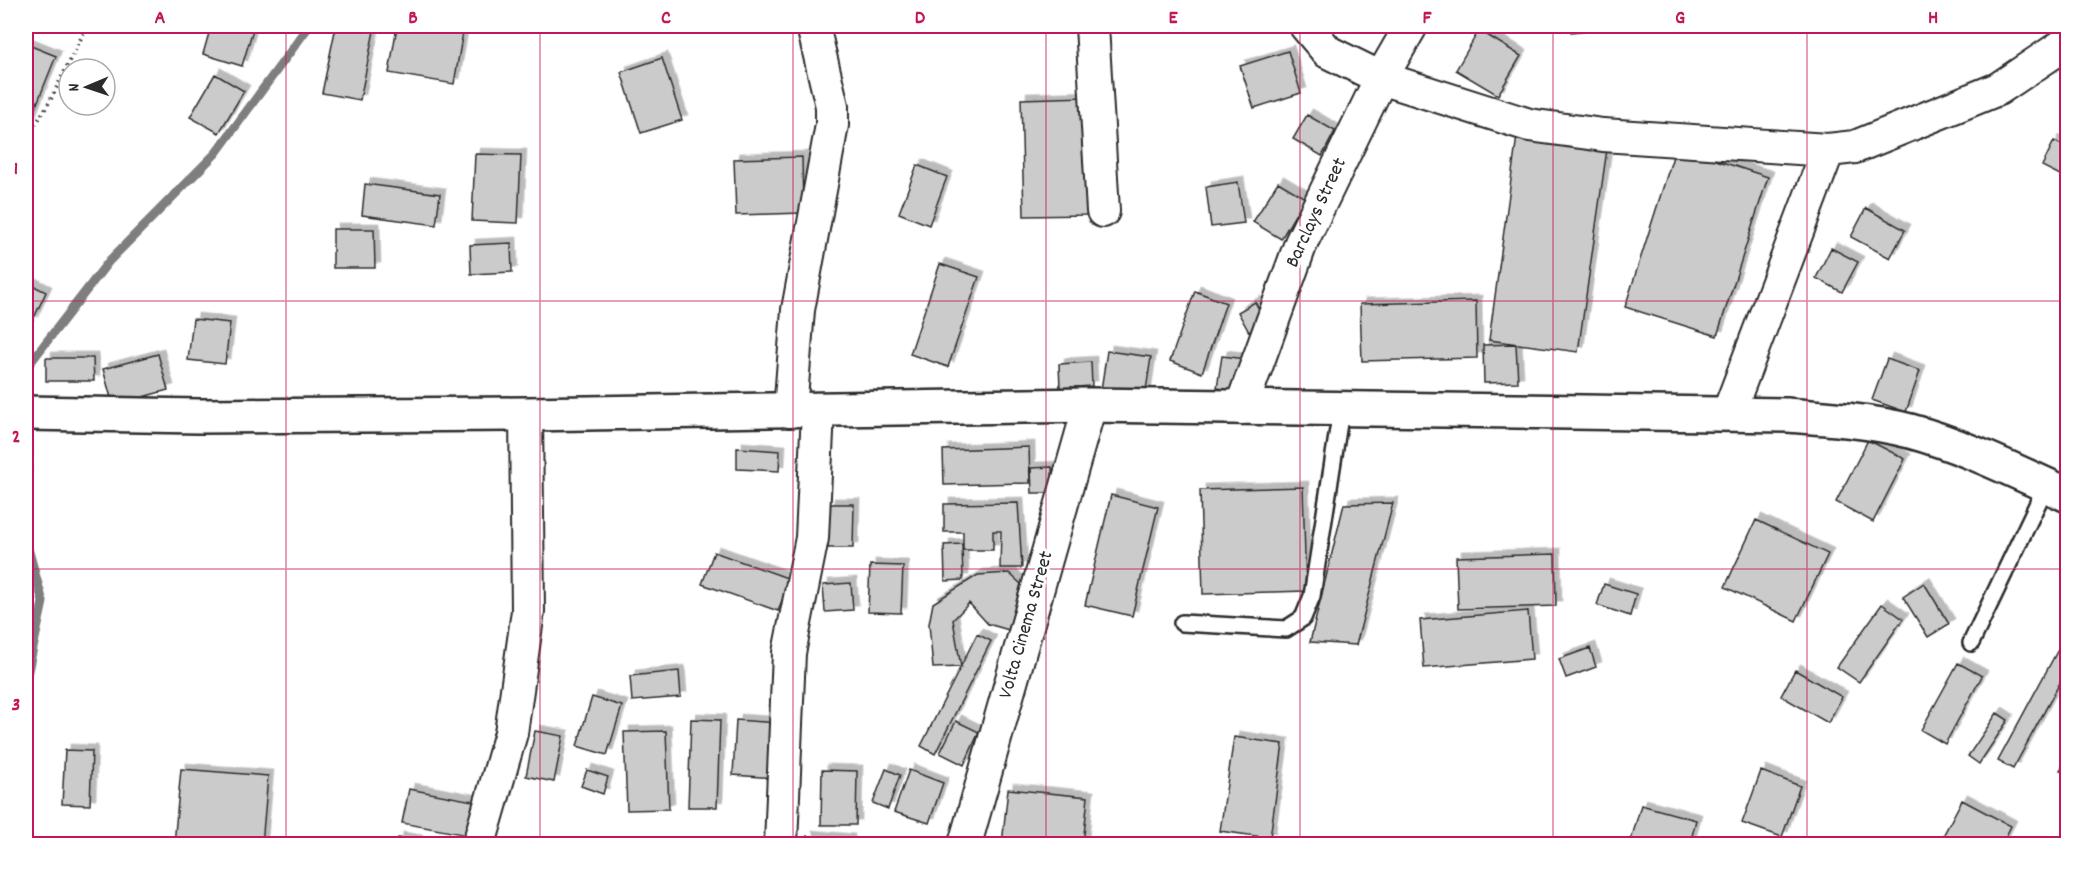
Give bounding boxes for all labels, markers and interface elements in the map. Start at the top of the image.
text: A [155,5,166,33]
text: B [408,5,418,33]
text: C [661,5,671,33]
text: D [915,5,926,33]
text: E [1168,5,1178,33]
text: F [1423,5,1433,33]
text: G [1675,5,1685,33]
text: H [1928,5,1938,33]
north arrow [57,57,117,117]
text: N [63,83,86,92]
street label: Barclays Street [1279,154,1355,272]
text: 1 [14,156,18,184]
text: 2 [12,424,20,452]
street label: Volta Cinema Street [993,548,1061,702]
text: 3 [12,692,20,720]

